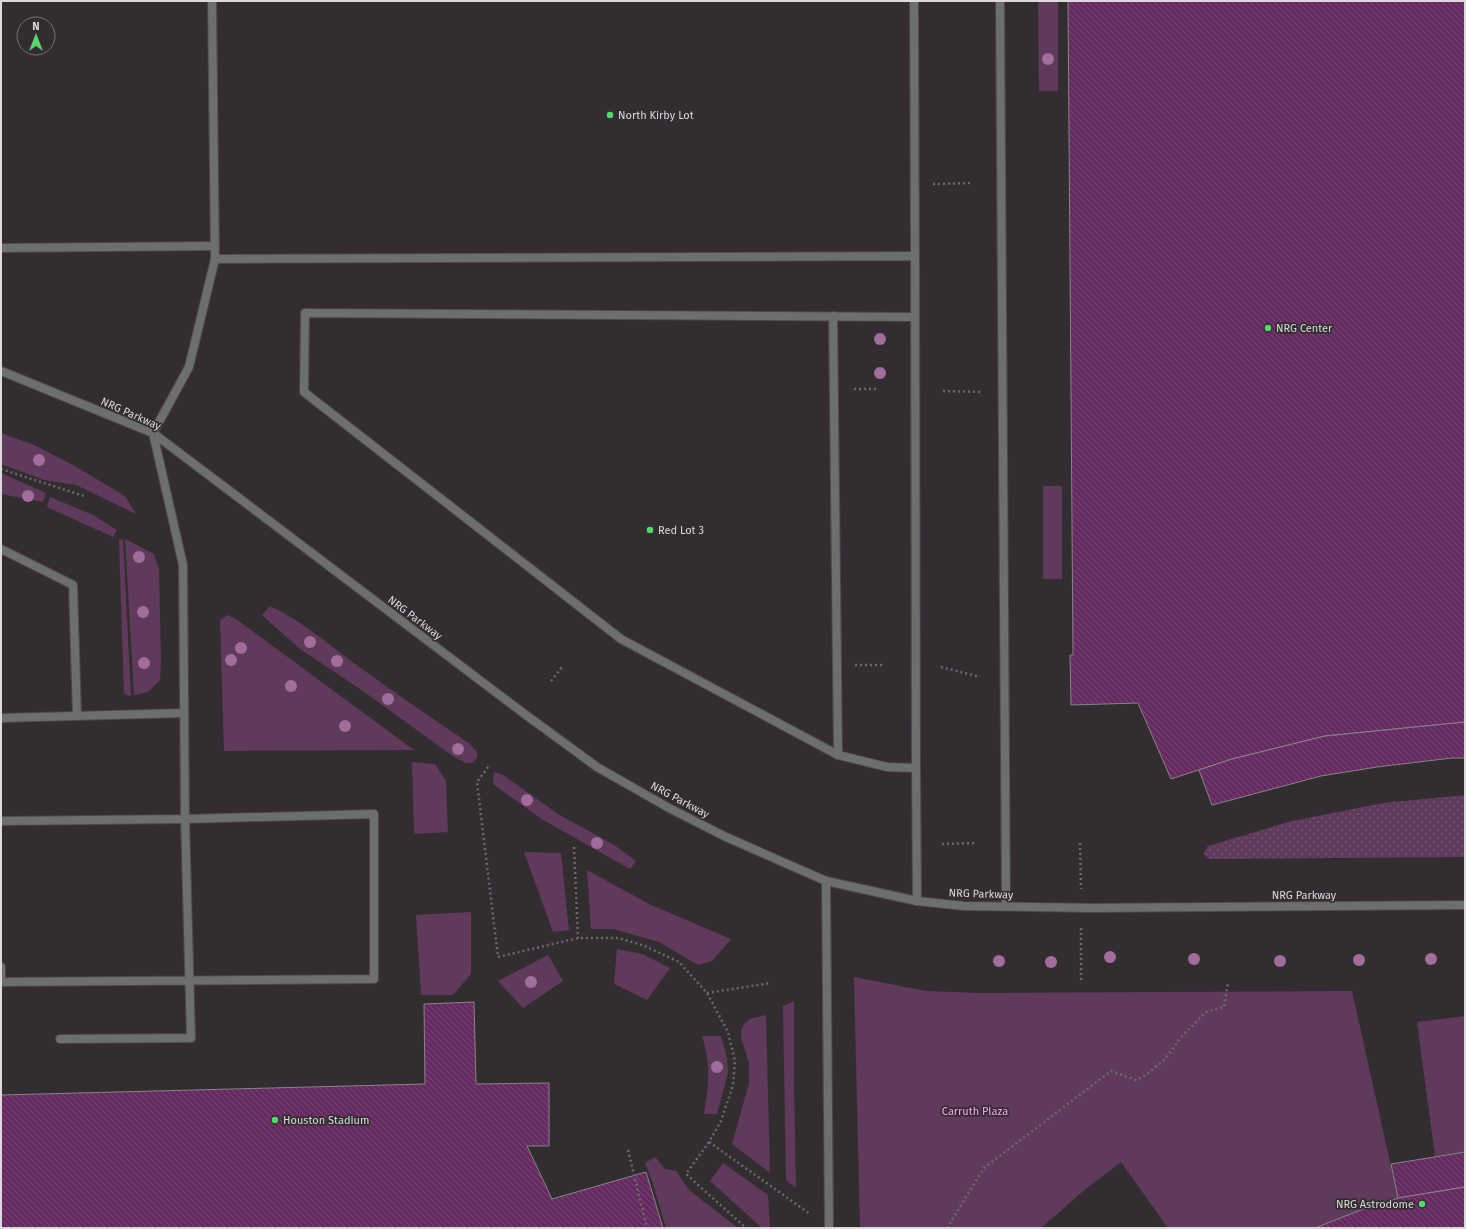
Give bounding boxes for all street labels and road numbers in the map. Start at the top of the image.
street label: NRG Parkway [99,395,164,433]
street label: NRG Parkway [385,593,445,643]
street label: NRG Parkway [648,779,712,821]
street label: NRG Parkway [949,886,1014,902]
street label: NRG Parkway [1272,889,1337,902]

